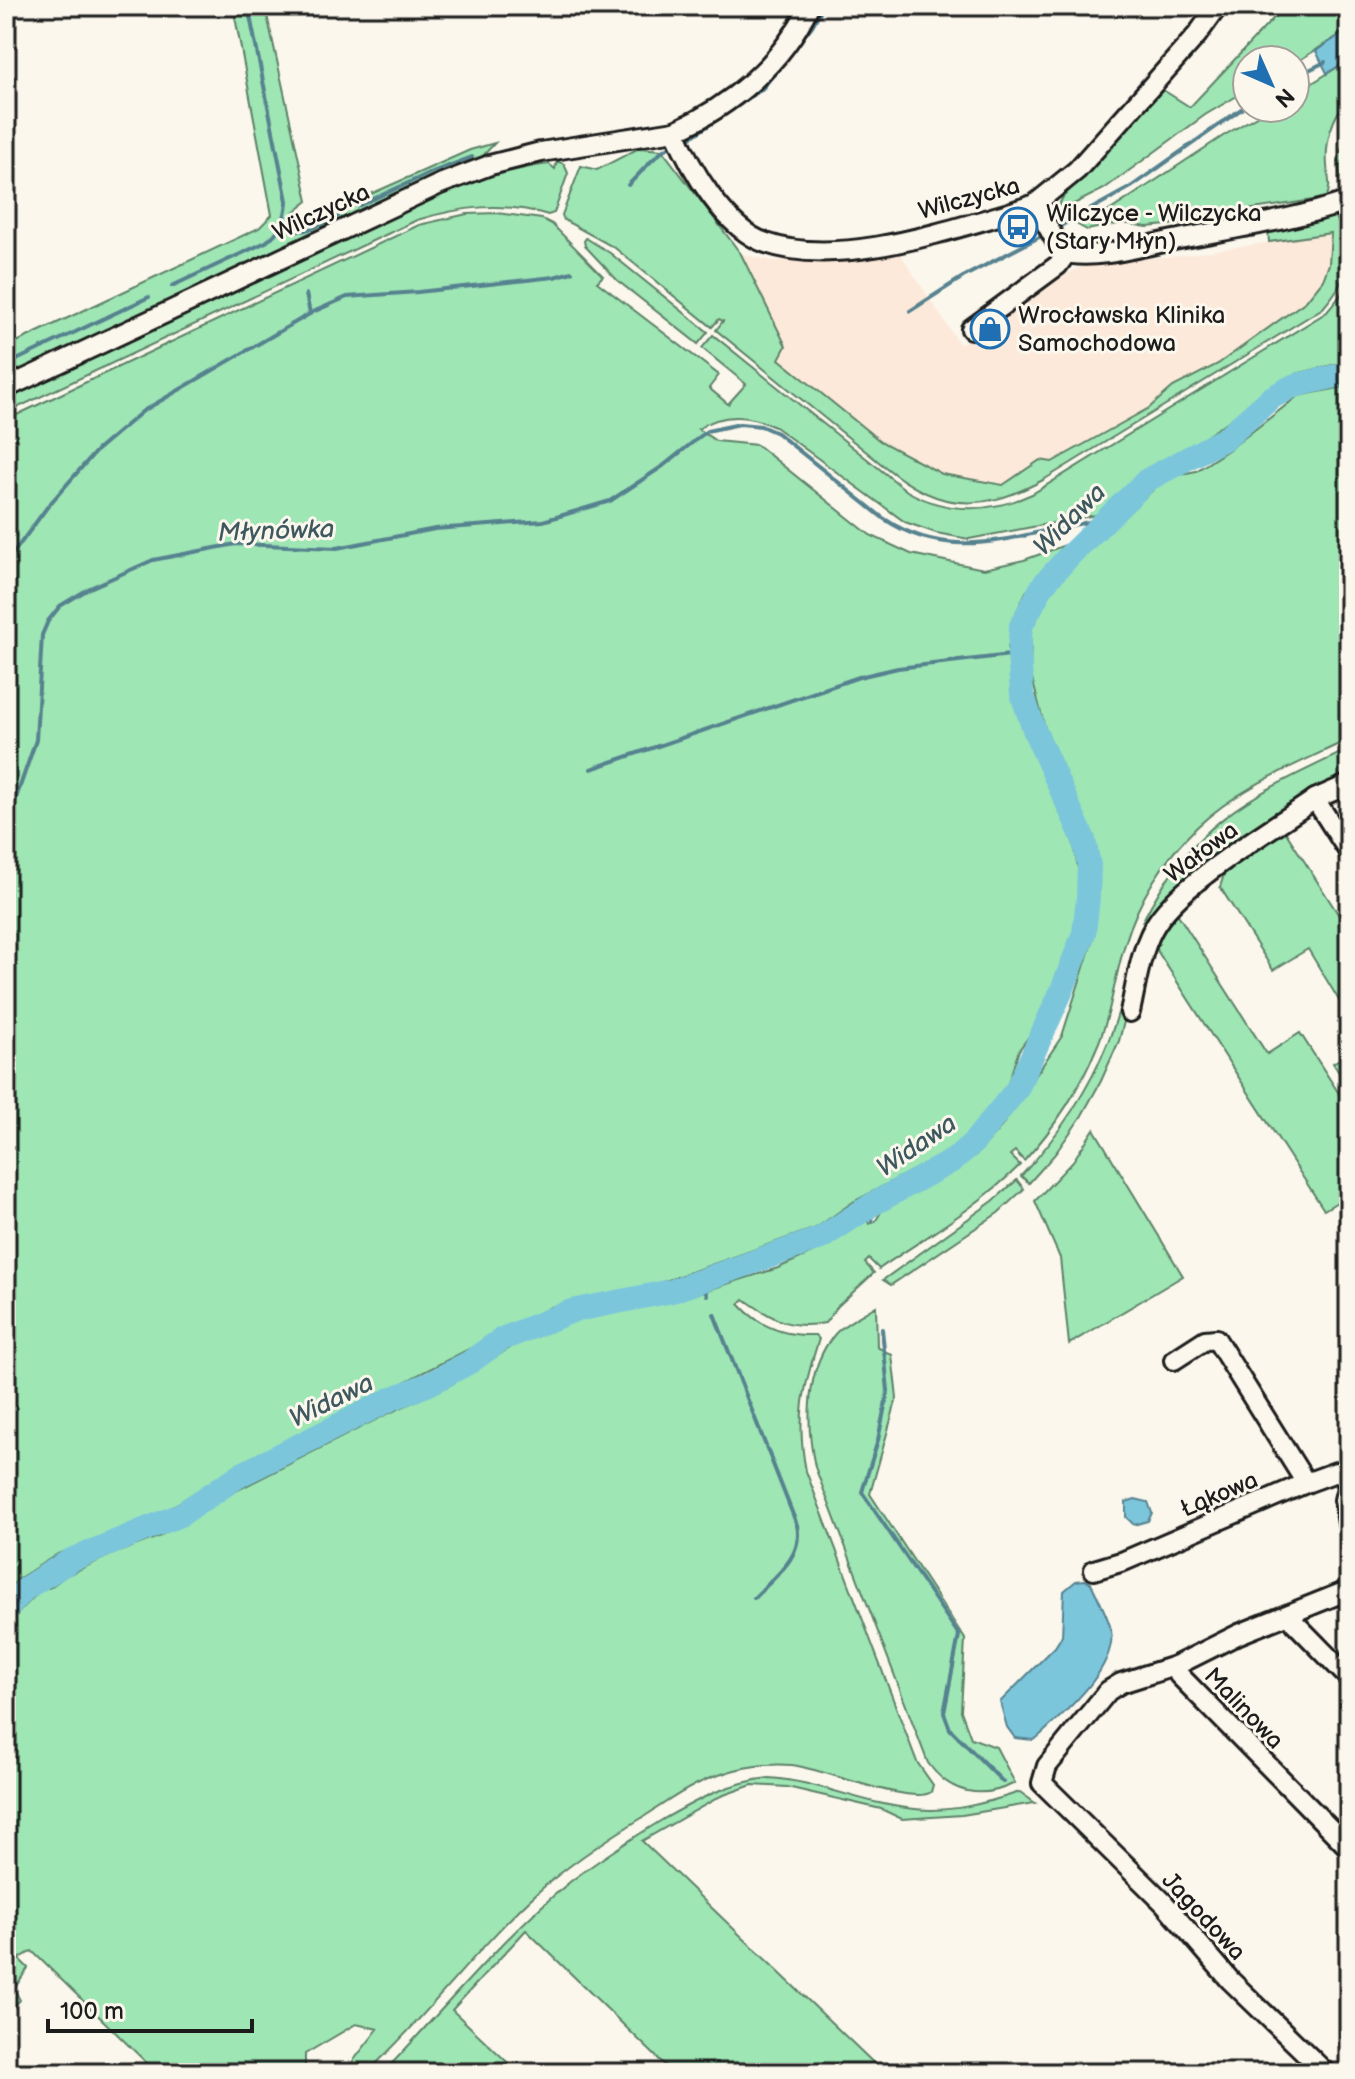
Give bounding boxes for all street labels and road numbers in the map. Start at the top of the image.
street label: Wilczycka [915,171,1023,226]
street label: Wilczycka [268,177,374,248]
street label: Wałowa [1159,815,1244,889]
street label: Łąkowa [1176,1465,1262,1524]
street label: Malinowa [1198,1662,1289,1755]
street label: Jagodowa [1156,1866,1252,1966]

